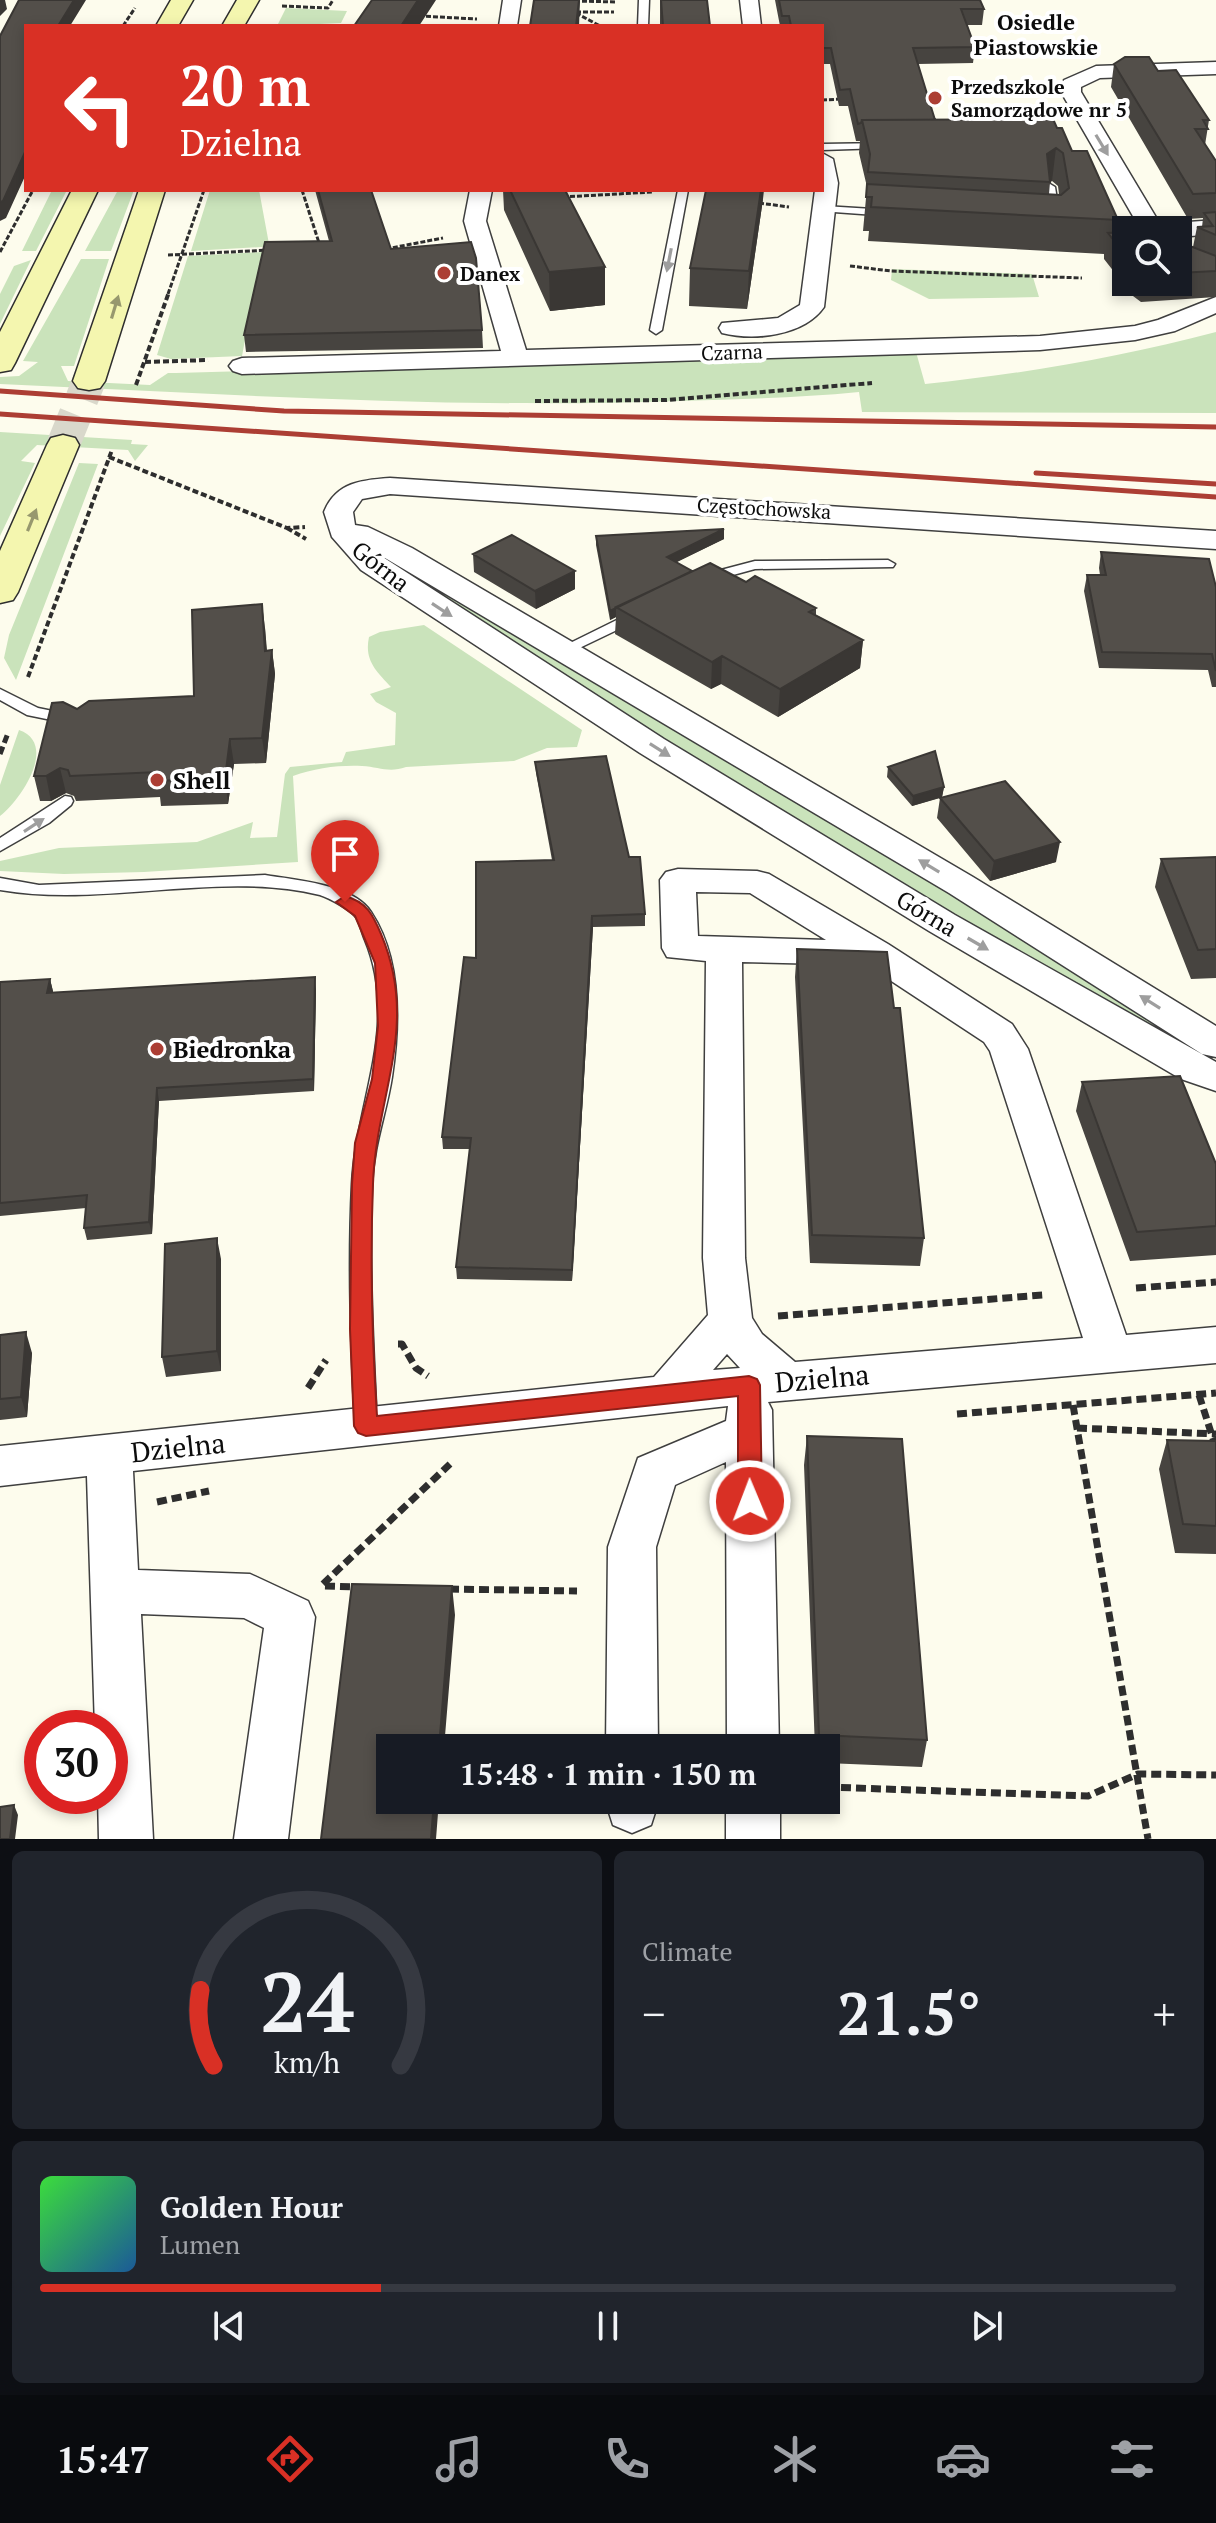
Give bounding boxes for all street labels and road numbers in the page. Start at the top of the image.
street label: Czarna [701,337,763,367]
street label: Częstochowska [696,491,832,525]
street label: Górna [345,533,417,599]
street label: Górna [891,882,963,944]
street label: Dzielna [773,1355,871,1401]
street label: Dzielna [129,1424,227,1470]

